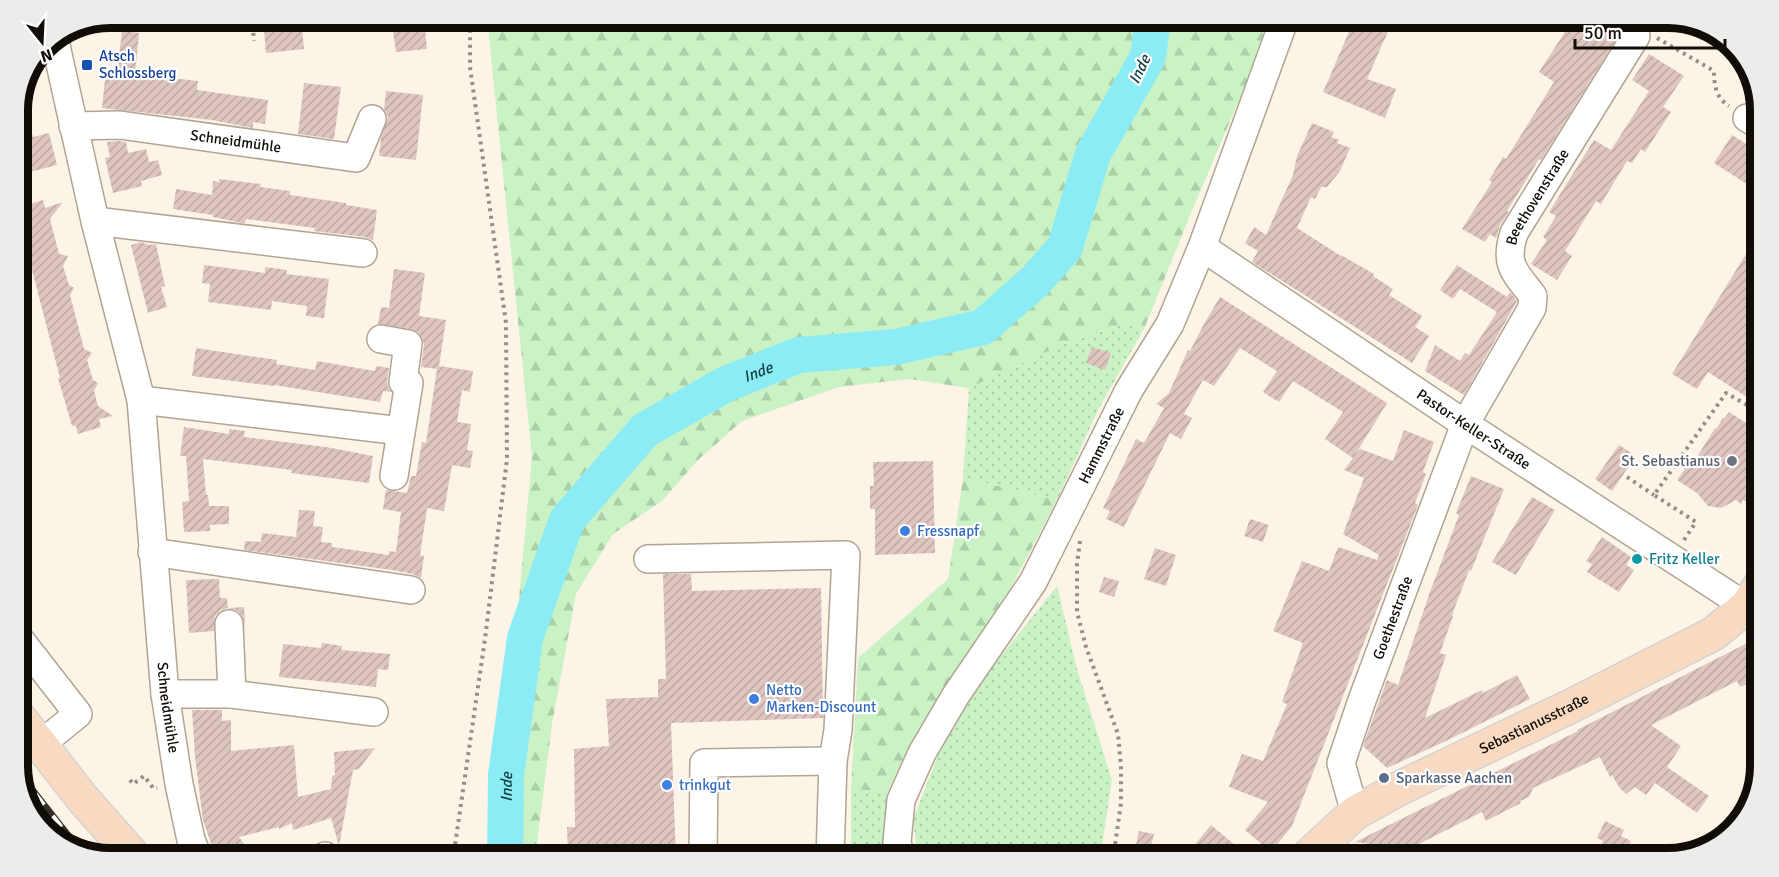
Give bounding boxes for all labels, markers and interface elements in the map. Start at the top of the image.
north arrow [12,12,72,72]
scale bar [1575,12,1725,50]
text: 50 m [1584,22,1622,44]
text: N [38,44,55,67]
place label: Atsch Schlossberg [99,47,177,82]
water label: Inde [1125,51,1156,87]
marker: Atsch Schlossberg [80,58,94,72]
street label: Schneidmühle [189,126,282,156]
street label: Beethovenstraße [1502,145,1573,247]
water label: Inde [741,357,777,387]
street label: Pastor-Keller-Straße [1413,385,1534,473]
street label: Hammstraße [1075,404,1128,487]
place label: St. Sebastianus [1621,452,1720,470]
marker: St. Sebastianus [1725,454,1739,468]
place label: Fressnapf [917,522,980,540]
marker: Fressnapf [898,524,912,538]
place label: Fritz Keller [1649,550,1720,568]
marker: Fritz Keller [1630,552,1644,566]
street label: Goethestraße [1369,574,1416,662]
street label: Schneidmühle [153,661,183,754]
place label: Netto Marken-Discount [766,681,876,716]
street label: Sebastianusstraße [1476,689,1592,758]
marker: Netto Marken-Discount [747,692,761,706]
place label: Sparkasse Aachen [1396,769,1512,787]
water label: Inde [497,771,517,802]
marker: Sparkasse Aachen [1377,771,1391,785]
place label: trinkgut [679,776,731,794]
marker: trinkgut [660,778,674,792]

